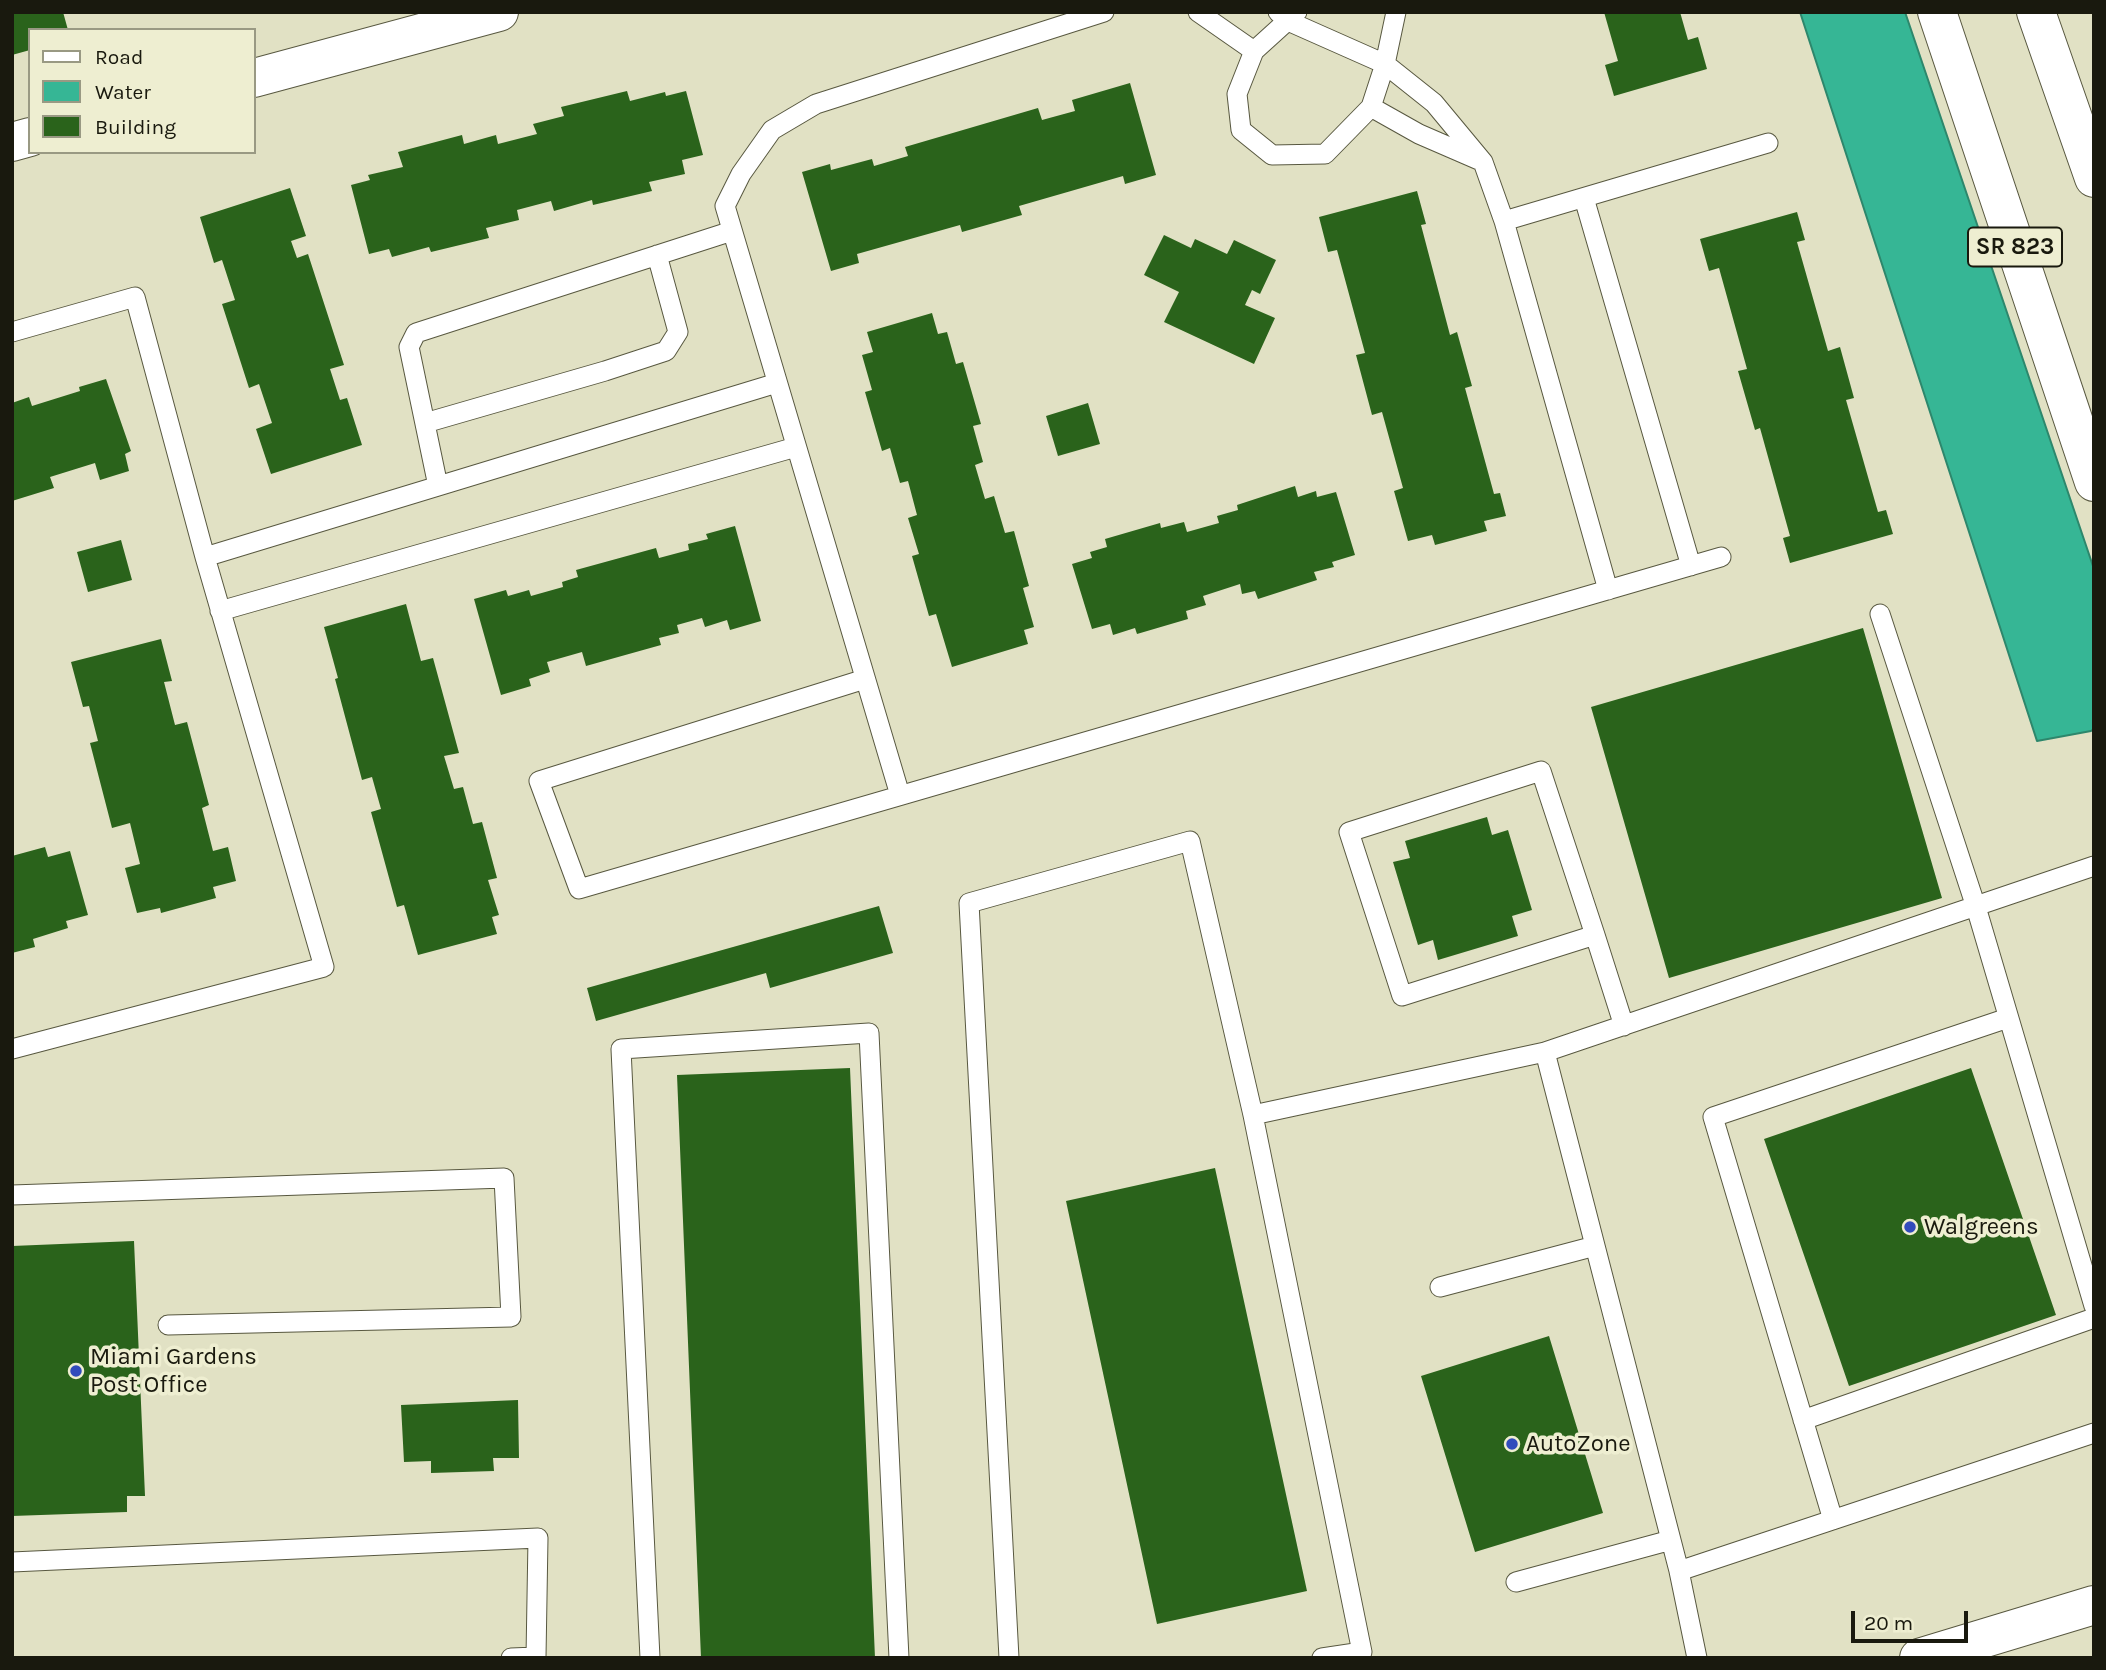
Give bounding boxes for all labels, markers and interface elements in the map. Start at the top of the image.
legend [28,28,256,154]
text: Road [95,45,143,69]
text: Water [95,80,151,104]
text: Building [95,115,176,139]
road number: SR 823 [1968,228,2062,266]
place label: Walgreens [1924,1213,2039,1241]
marker: Walgreens [1902,1219,1918,1235]
place label: Miami Gardens Post Office [90,1343,257,1399]
marker: Miami Gardens Post Office [68,1363,84,1379]
place label: AutoZone [1526,1430,1631,1458]
marker: AutoZone [1504,1436,1520,1452]
scale bar [1854,1596,1971,1640]
text: 20 m [1864,1611,1913,1635]

